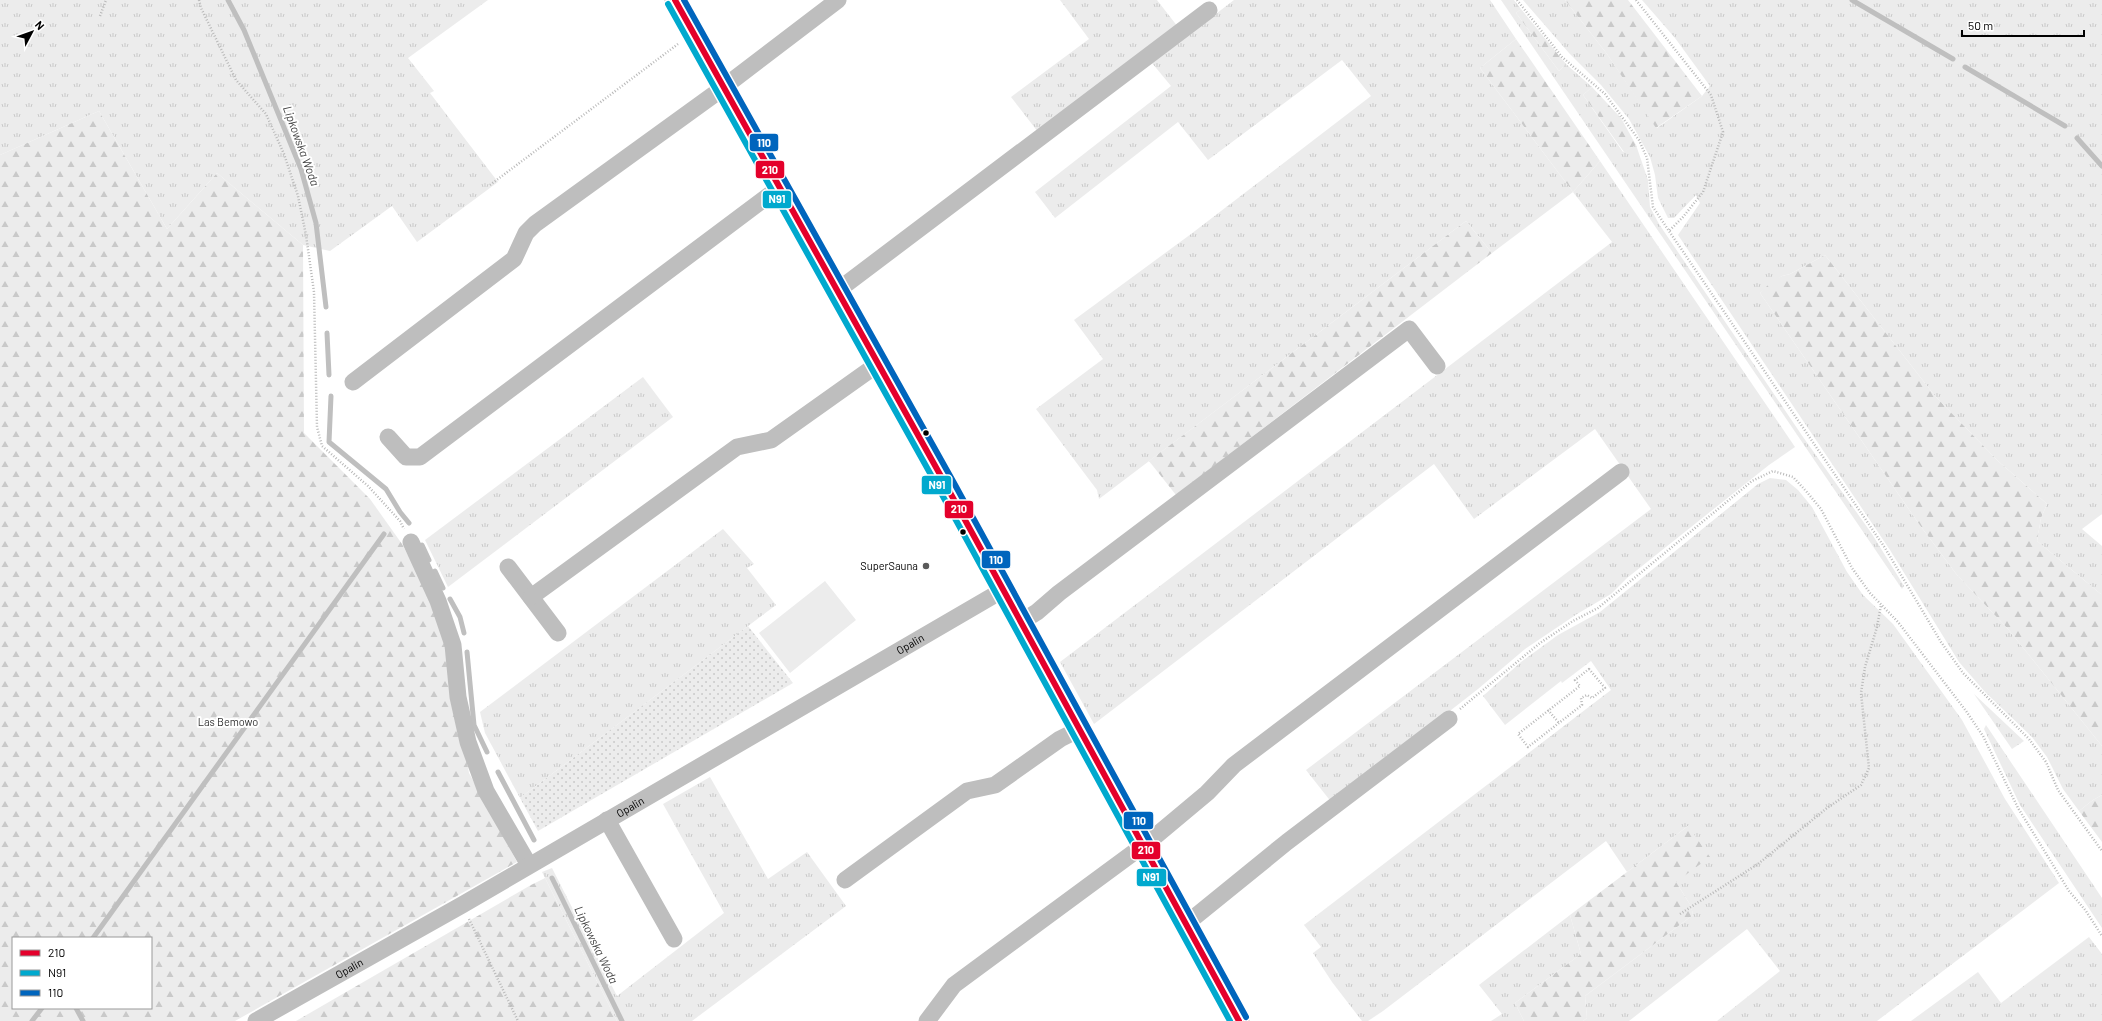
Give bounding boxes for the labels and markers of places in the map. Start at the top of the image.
unlabelled marker [921,428,931,438]
unlabelled marker [958,527,968,537]
place label: SuperSauna [860,559,918,572]
marker: SuperSauna [921,561,931,571]

